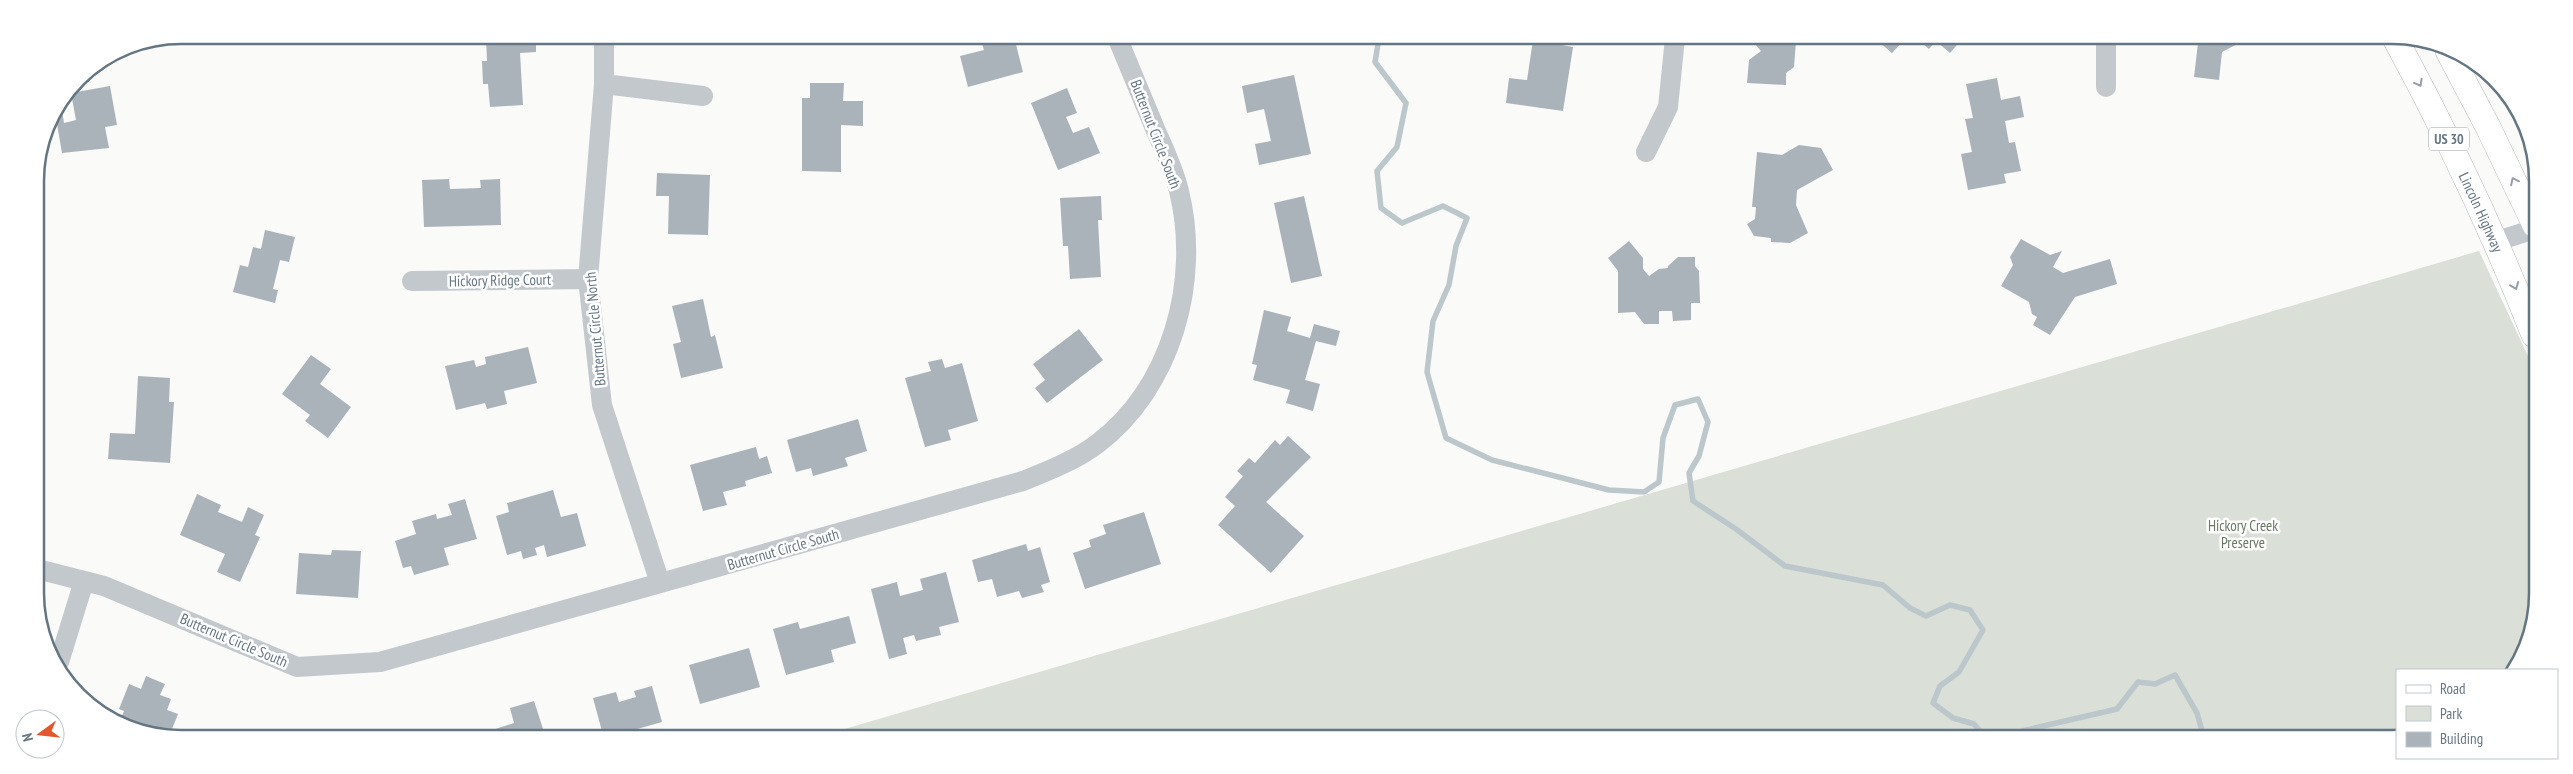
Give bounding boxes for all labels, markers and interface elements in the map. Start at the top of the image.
street label: Butternut Circle South [1127,77,1185,191]
one-way arrow [2413,77,2423,86]
road number: US 30 [2429,128,2469,150]
street label: Lincoln Highway [2455,169,2508,255]
one-way arrow [2510,177,2520,186]
street label: Hickory Ridge Court [449,270,551,290]
street label: Butternut Circle North [581,271,609,387]
one-way arrow [2509,282,2519,290]
park label: Hickory Creek Preserve [2208,516,2278,552]
street label: Butternut Circle South [725,524,841,574]
street label: Butternut Circle South [177,609,291,671]
legend [2396,669,2558,759]
text: Road [2440,679,2466,698]
text: Park [2440,704,2462,723]
north arrow [15,709,65,759]
text: Building [2440,729,2483,748]
text: N [18,731,37,743]

